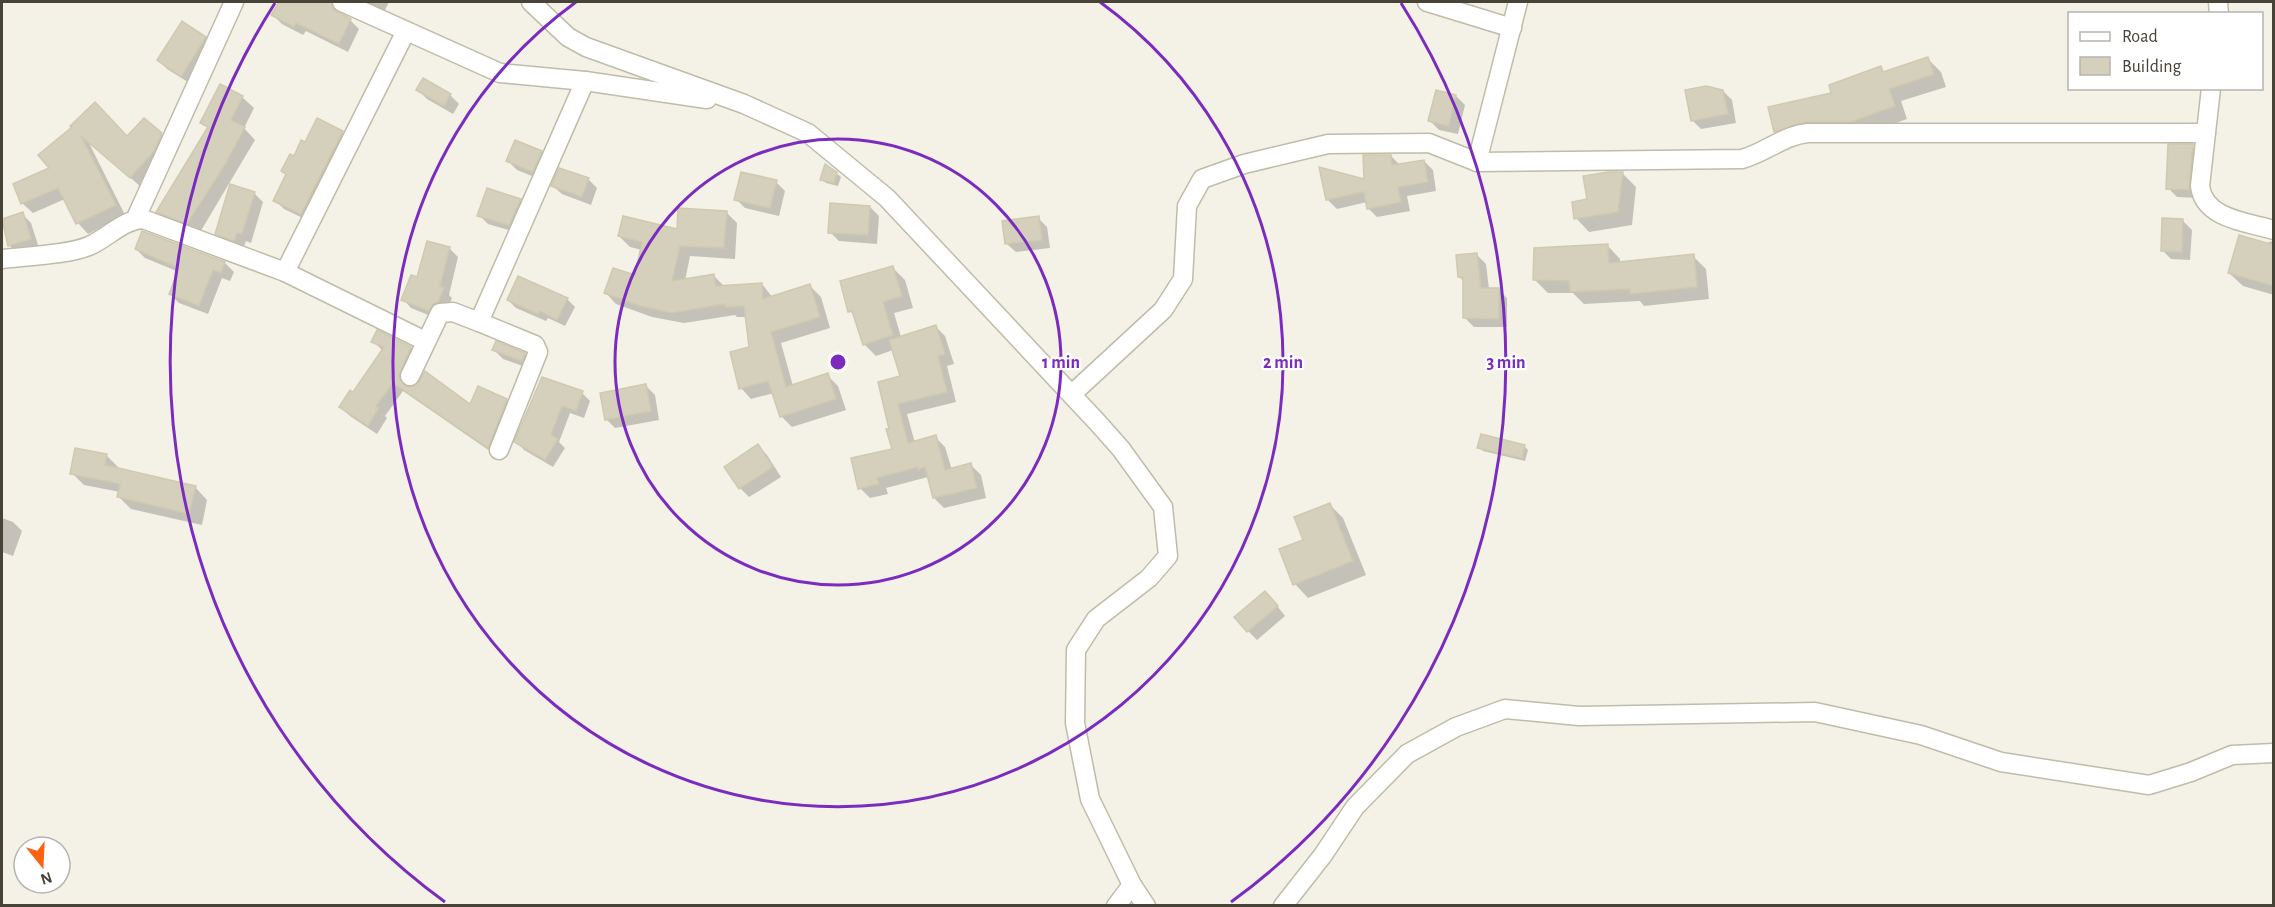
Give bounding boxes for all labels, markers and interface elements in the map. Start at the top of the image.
legend [2068,12,2263,90]
text: Road [2122,28,2158,46]
text: Building [2122,58,2182,76]
centre of rings [828,352,848,372]
text: 1 min [1042,354,1080,372]
text: 2 min [1263,354,1303,372]
text: 3 min [1486,354,1526,372]
north arrow [12,835,72,895]
text: N [39,869,54,888]

